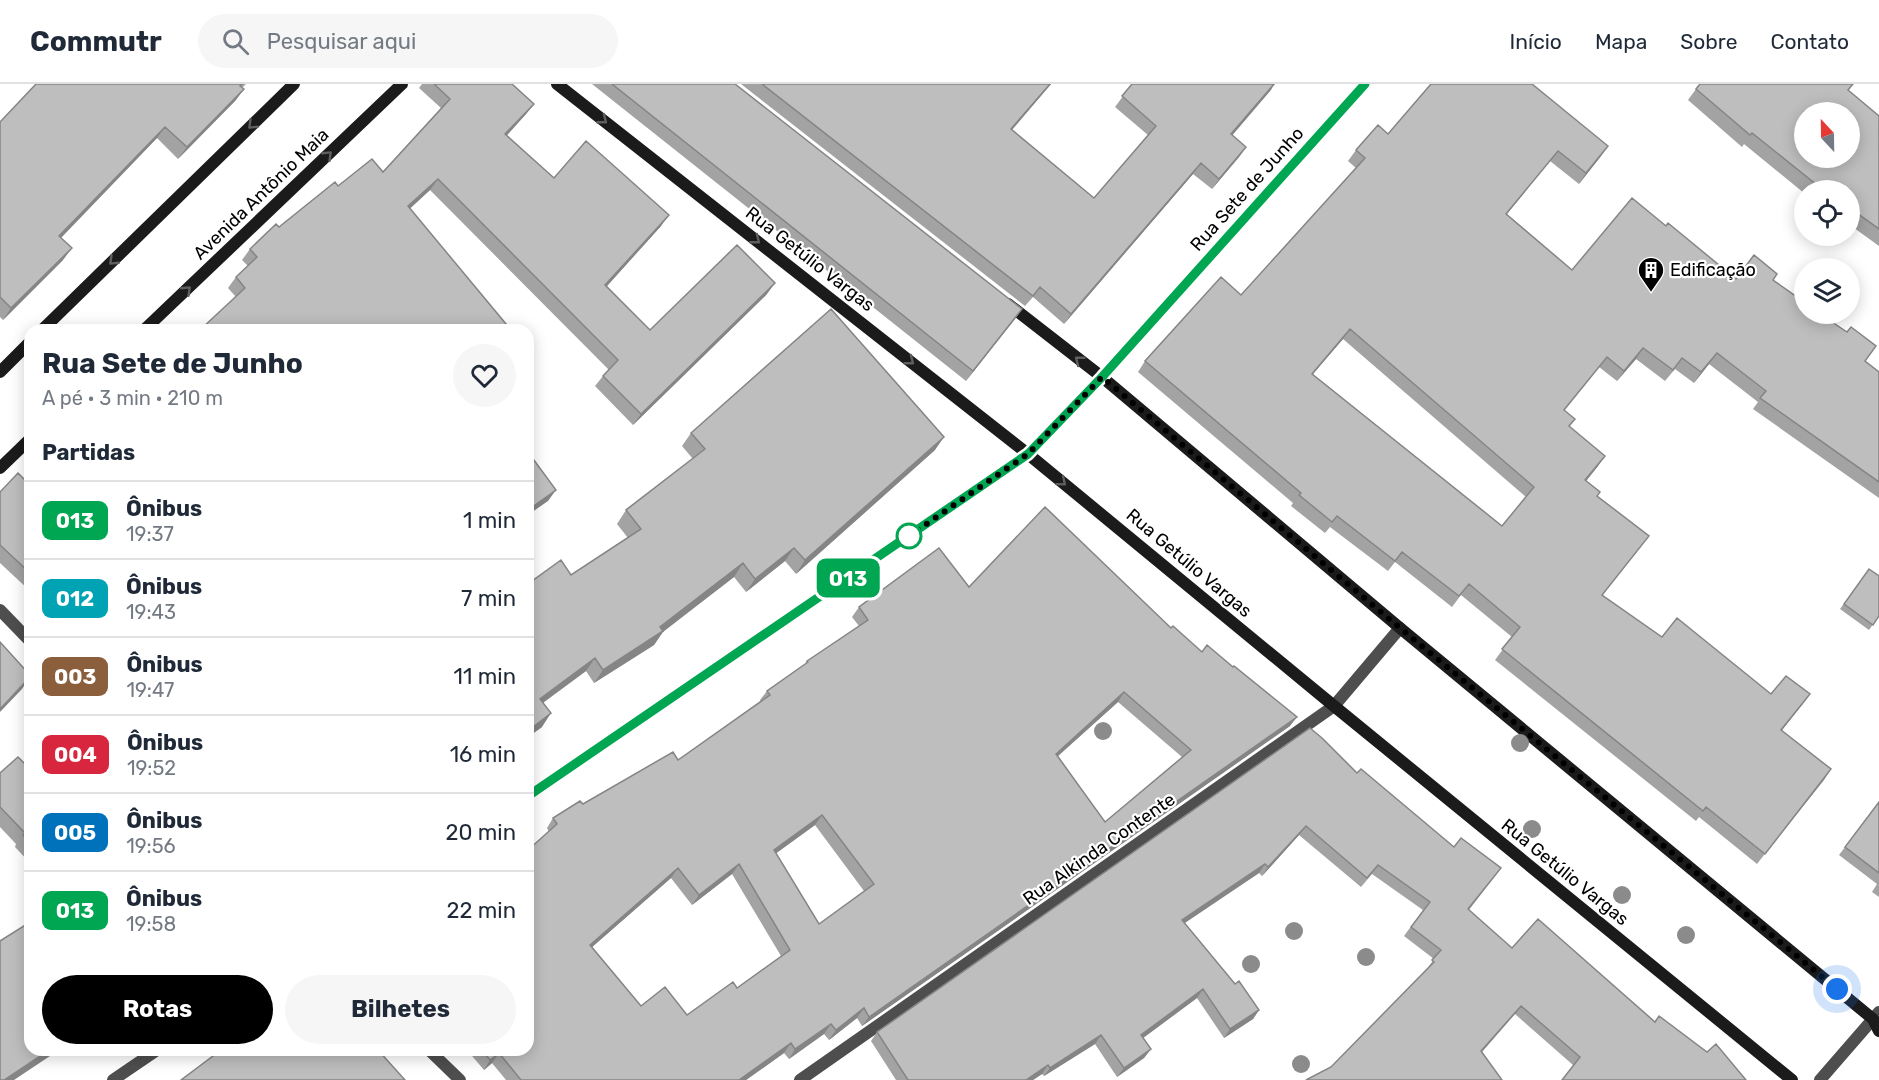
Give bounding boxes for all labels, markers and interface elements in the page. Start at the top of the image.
search box [198,14,618,68]
text: Commutr [30,25,162,58]
icon: search [219,25,252,58]
text: Pesquisar aqui [267,28,416,55]
text: Início [1510,29,1562,54]
text: Mapa [1595,29,1647,54]
text: Sobre [1680,29,1737,54]
text: Contato [1770,29,1849,54]
north arrow [1794,102,1860,168]
map controls [1794,102,1860,324]
one-way arrow [596,113,607,124]
one-way arrow [249,118,259,129]
street label: Rua Sete de Junho [1186,122,1308,256]
street label: Avenida Antônio Maia [189,124,333,264]
one-way arrow [321,151,331,162]
button: locate [1794,180,1860,246]
street label: Rua Getúlio Vargas [741,202,879,316]
one-way arrow [749,233,760,244]
one-way arrow [109,254,120,265]
building icon: Edificação [1636,255,1666,293]
button: layers [1794,258,1860,324]
place label: Edificação [1670,259,1756,281]
one-way arrow [179,286,190,297]
button: heart [453,344,516,407]
text: Rua Sete de Junho [42,347,303,380]
one-way arrow [903,353,914,364]
one-way arrow [1075,356,1086,367]
text: A pé · 3 min · 210 m [42,386,223,410]
text: Partidas [42,439,135,466]
one-way arrow [1055,475,1066,486]
text: Ônibus [126,495,202,522]
street label: Rua Getúlio Vargas [1122,504,1256,622]
text: 1 min [463,507,516,534]
text: 013 [56,508,94,533]
text: 19:37 [126,522,174,546]
unlabelled marker [896,523,922,549]
line badge: 013 [814,558,882,598]
text: 013 [829,566,867,591]
text: Ônibus [126,573,202,600]
text: 7 min [461,585,516,612]
text: 012 [56,586,94,611]
text: 19:43 [126,600,176,624]
text: Ônibus [126,651,203,678]
text: 11 min [454,663,516,690]
text: 003 [54,664,96,689]
text: 19:47 [126,678,174,702]
text: Ônibus [127,729,203,756]
text: 16 min [450,741,516,768]
text: 004 [54,742,97,767]
text: 19:52 [127,756,176,780]
street label: Rua Alkinda Contente [1019,788,1179,910]
text: Ônibus [126,807,202,834]
street label: Rua Getúlio Vargas [1497,814,1633,930]
text: 20 min [446,819,516,846]
text: 005 [54,820,96,845]
text: 19:56 [126,834,176,858]
text: Ônibus [126,885,202,912]
text: 22 min [447,897,516,924]
text: 013 [56,898,94,923]
text: 19:58 [126,912,176,936]
your location [1822,974,1852,1004]
button: Rotas [42,975,273,1044]
button: Bilhetes [285,975,516,1044]

